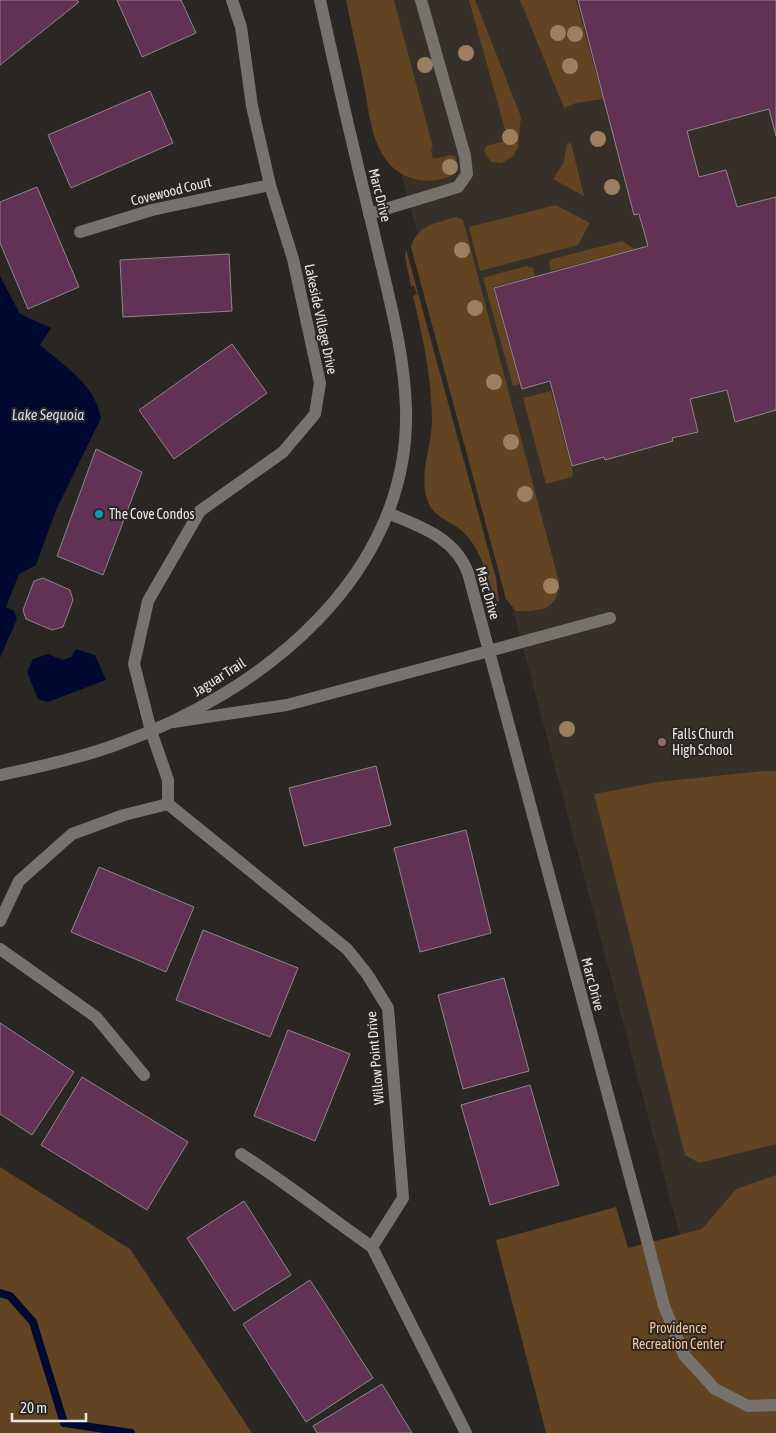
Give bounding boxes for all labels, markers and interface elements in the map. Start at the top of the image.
street label: Marc Drive [366,167,394,223]
street label: Covewood Court [129,173,213,209]
street label: Lakeside Village Drive [301,262,341,376]
water label: Lake Sequoia [12,406,84,423]
place label: The Cove Condos [109,506,194,522]
marker: The Cove Condos [93,508,105,520]
street label: Marc Drive [473,565,503,621]
street label: Jaguar Trail [190,654,248,699]
place label: Falls Church High School [672,726,734,758]
marker: Falls Church High School [656,736,668,748]
street label: Marc Drive [578,956,608,1012]
street label: Willow Point Drive [363,1011,387,1105]
park label: Providence Recreation Center [632,1320,725,1352]
scale bar [12,1390,86,1422]
text: 20 m [20,1399,47,1416]

